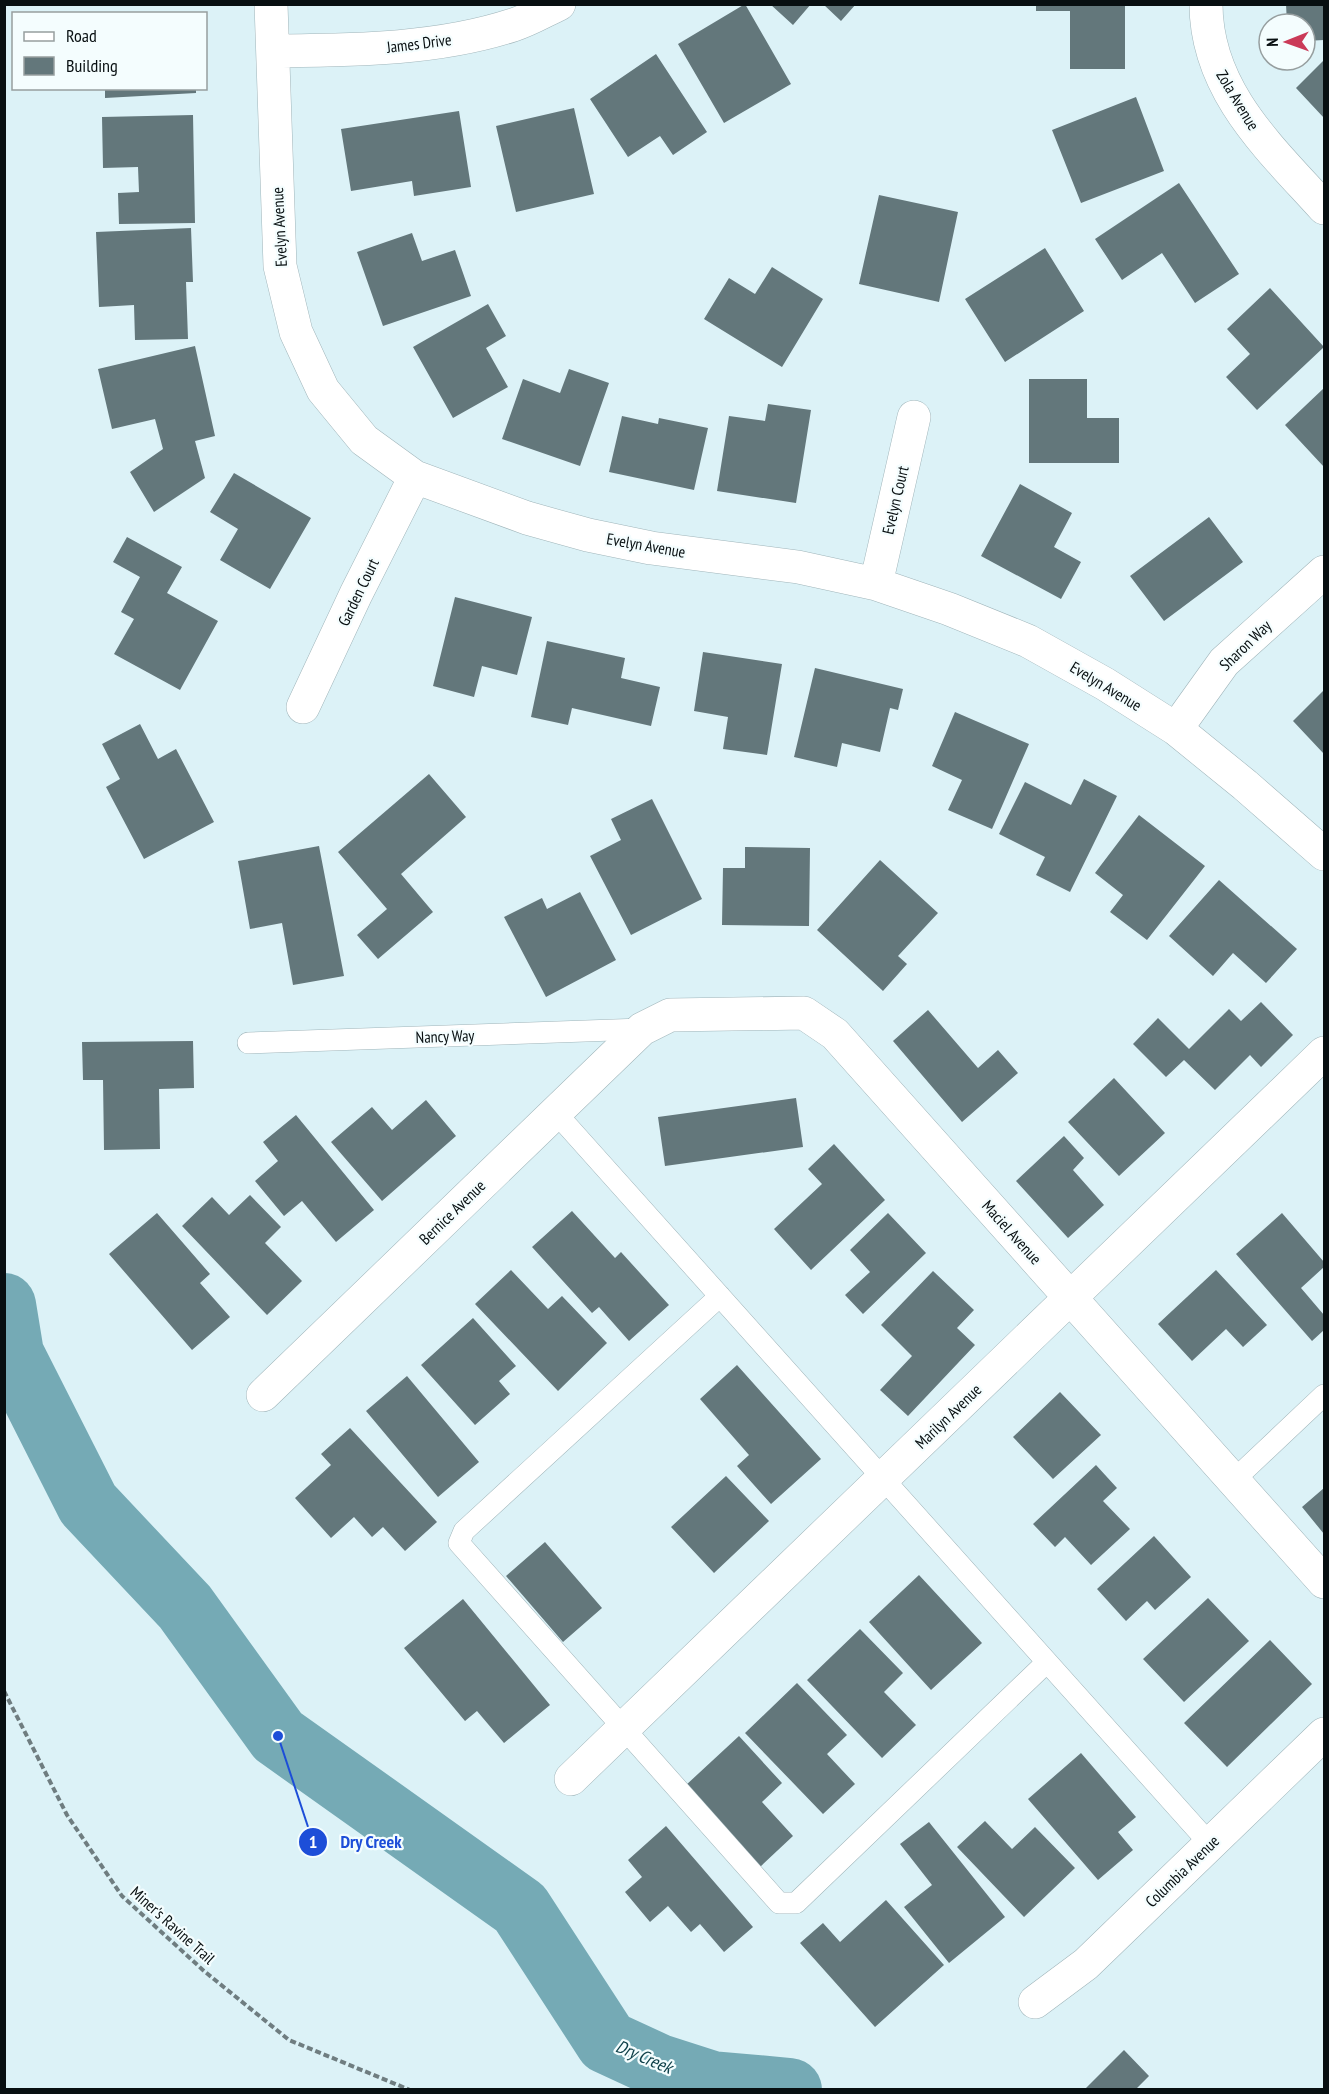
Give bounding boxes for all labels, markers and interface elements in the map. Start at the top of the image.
legend [12,12,207,90]
north arrow [1257,12,1317,72]
text: Road [66,24,97,47]
street label: James Drive [384,29,453,57]
text: N [1262,38,1282,47]
text: Building [66,54,118,77]
street label: Zola Avenue [1212,66,1264,134]
street label: Evelyn Avenue [267,187,291,267]
street label: Evelyn Court [877,463,913,536]
street label: Evelyn Avenue [605,528,687,562]
street label: Garden Court [333,554,383,629]
street label: Sharon Way [1215,615,1275,675]
street label: Evelyn Avenue [1067,657,1145,715]
street label: Nancy Way [415,1025,475,1047]
street label: Bernice Avenue [415,1175,489,1249]
street label: Maciel Avenue [978,1196,1046,1268]
street label: Marilyn Avenue [911,1379,985,1453]
callout: Dry Creek [298,1824,414,1860]
text: 1 [309,1830,317,1853]
text: Dry Creek [340,1830,402,1853]
street label: Columbia Avenue [1141,1831,1223,1911]
street label: Miner's Ravine Trail [127,1882,220,1968]
water label: Dry Creek [613,2034,678,2079]

